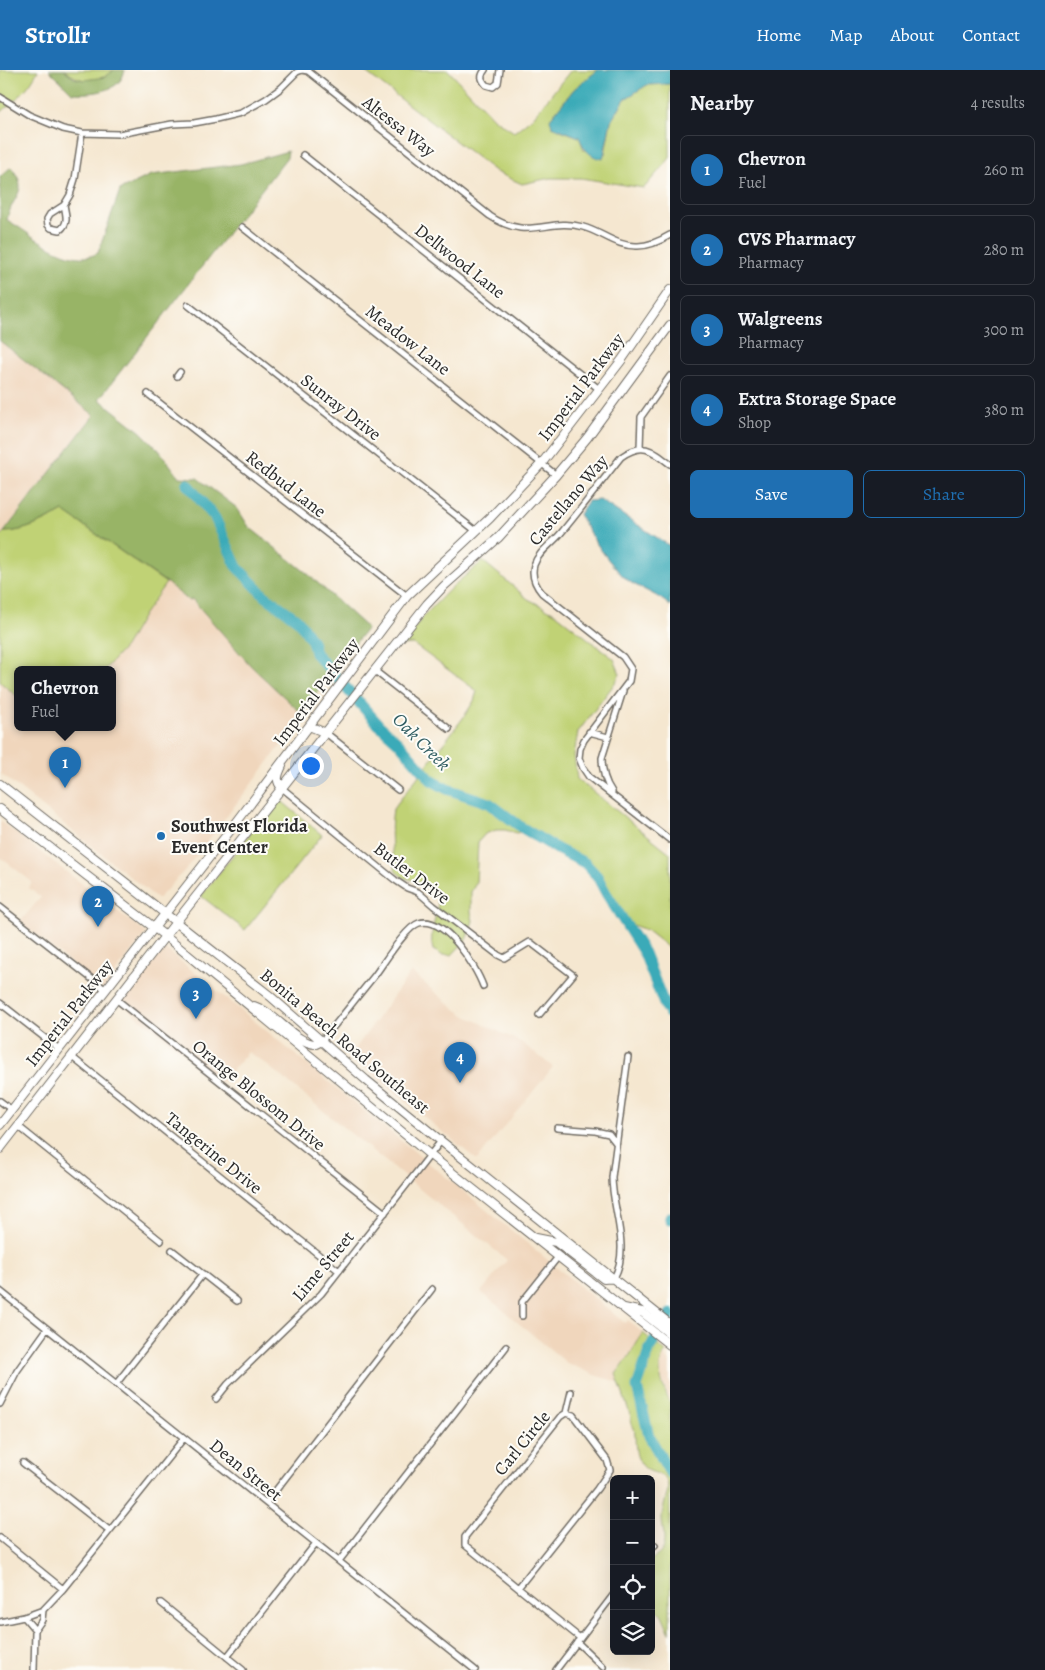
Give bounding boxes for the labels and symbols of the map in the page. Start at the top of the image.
street label: Altessa Way [357,89,441,163]
street label: Dellwood Lane [410,218,510,304]
street label: Meadow Lane [361,299,455,381]
street label: Imperial Parkway [532,327,630,446]
street label: Sunray Drive [296,368,386,446]
street label: Redbud Lane [241,445,331,523]
street label: Castellano Way [523,449,614,551]
street label: Imperial Parkway [267,632,365,751]
water label: Oak Creek [386,707,456,777]
pin: 1 [49,747,81,788]
your location [298,753,324,779]
place label: Southwest Florida Event Center [171,814,308,859]
marker: Southwest Florida Event Center [155,830,167,842]
street label: Butler Drive [369,836,455,910]
pin: 2 [82,886,114,927]
street label: Imperial Parkway [20,954,119,1071]
street label: Bonita Beach Road Southeast [255,963,435,1119]
pin: 3 [180,978,212,1019]
street label: Orange Blossom Drive [188,1034,330,1156]
pin: 4 [444,1042,476,1083]
street label: Tangerine Drive [161,1107,267,1199]
street label: Lime Street [286,1226,360,1306]
street label: Carl Circle [488,1405,556,1481]
street label: Dean Street [205,1433,287,1507]

